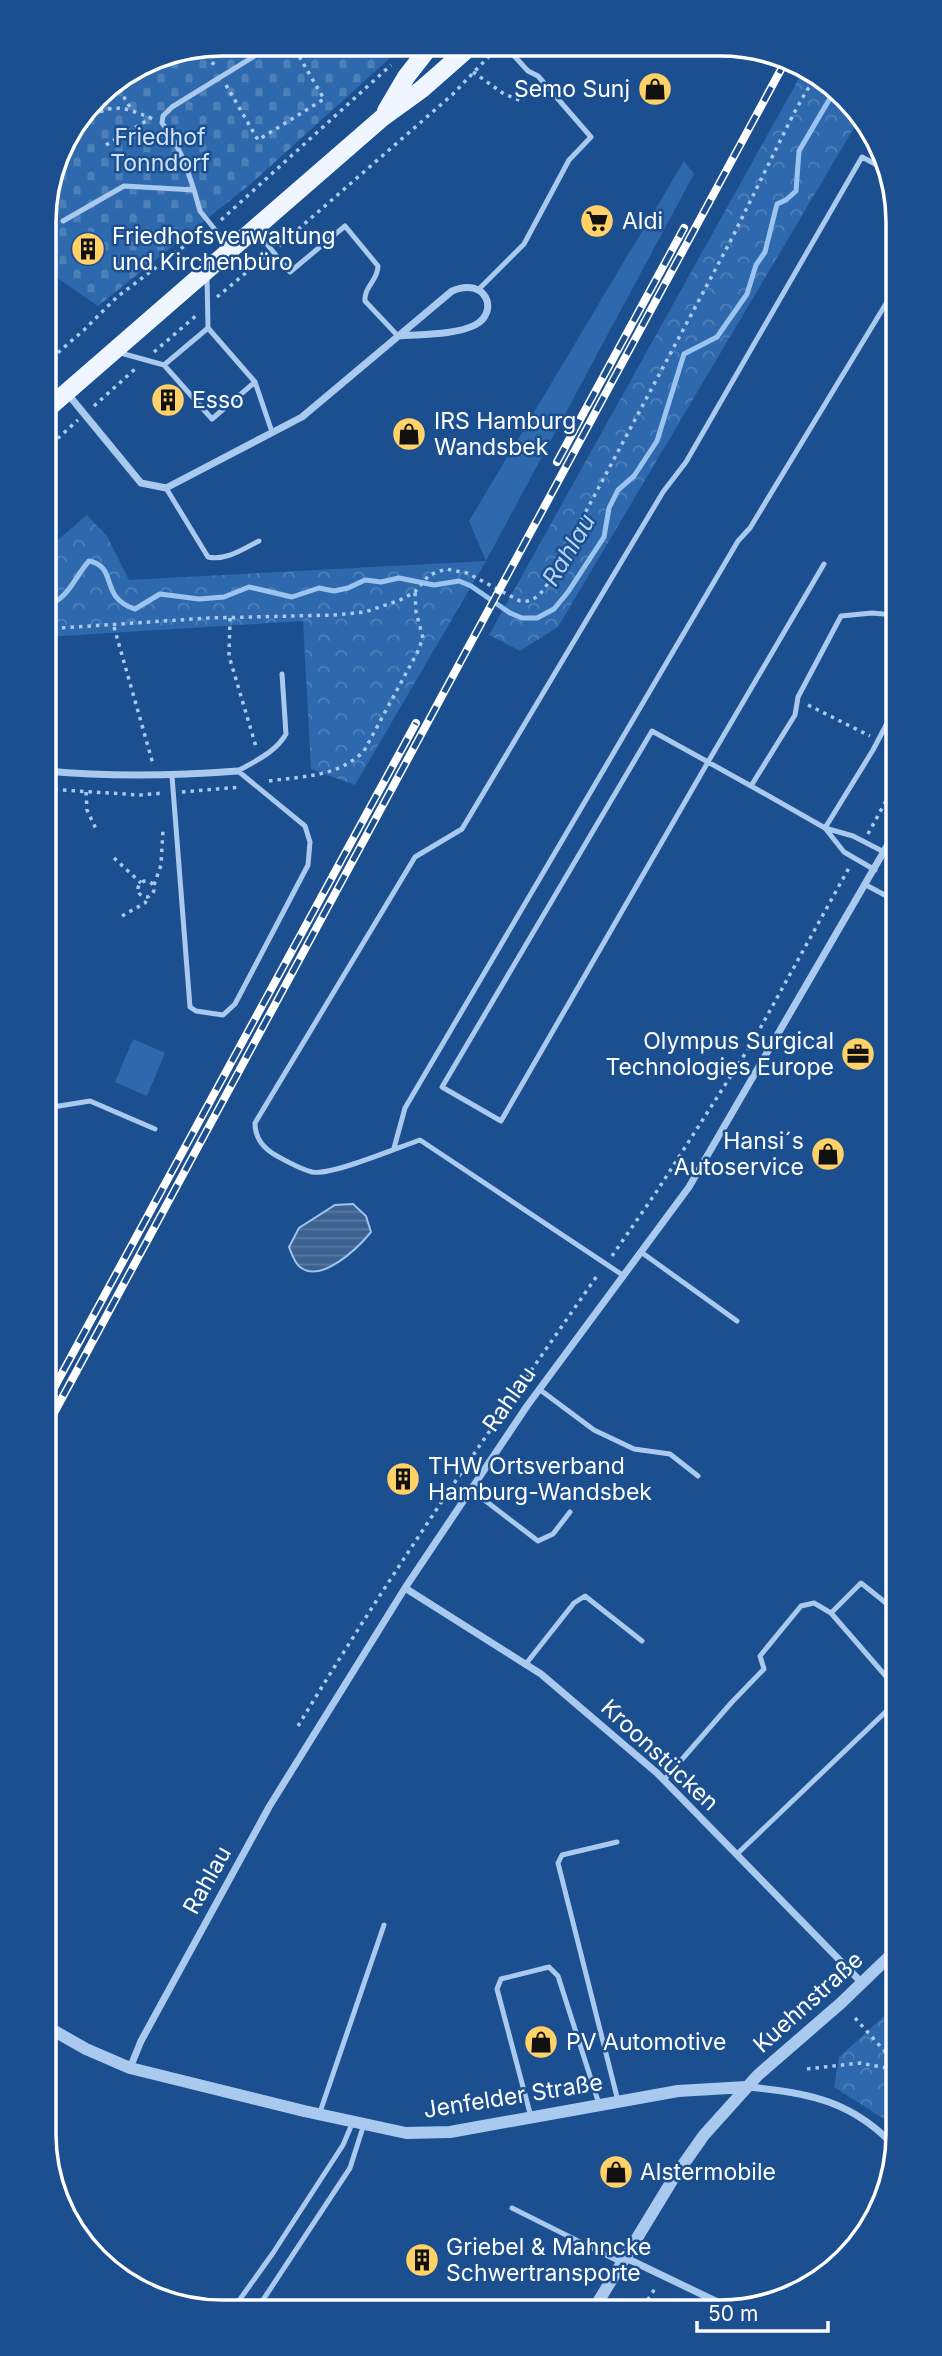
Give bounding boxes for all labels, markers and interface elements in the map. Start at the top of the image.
shop icon: Semo Sunj [636,70,674,108]
place label: Semo Sunj [514,75,630,103]
park label: Friedhof Tonndorf [110,123,210,177]
supermarket icon: Aldi [578,202,616,240]
place label: Aldi [622,207,663,235]
place label: Friedhofsverwaltung und Kirchenbüro [112,222,336,276]
building icon: Friedhofsverwaltung und Kirchenbüro [69,230,107,268]
building icon: Esso [149,381,187,419]
place label: Esso [192,386,244,414]
place label: IRS Hamburg Wandsbek [434,407,576,461]
shop icon: IRS Hamburg Wandsbek [390,415,428,453]
water label: Rahlau [536,509,601,591]
place label: Olympus Surgical Technologies Europe [605,1027,834,1081]
office icon: Olympus Surgical Technologies Europe [839,1035,877,1073]
place label: Hansi´s Autoservice [674,1127,804,1181]
shop icon: Hansi´s Autoservice [809,1135,847,1173]
street label: Rahlau [477,1361,541,1437]
place label: THW Ortsverband Hamburg-Wandsbek [428,1452,652,1506]
building icon: THW Ortsverband Hamburg-Wandsbek [384,1460,422,1498]
street label: Kroonstücken [595,1693,725,1817]
street label: Rahlau [177,1841,237,1919]
street label: Kuehnstraße [747,1946,869,2058]
shop icon: PV Automotive [522,2023,560,2061]
place label: PV Automotive [566,2028,727,2056]
street label: Jenfelder Straße [421,2068,605,2124]
shop icon: Alstermobile [597,2153,635,2191]
place label: Alstermobile [640,2158,776,2186]
place label: Griebel & Mahncke Schwertransporte [446,2233,652,2287]
building icon: Griebel & Mahncke Schwertransporte [403,2241,441,2279]
scale bar [697,2290,828,2334]
text: 50 m [708,2301,758,2326]

